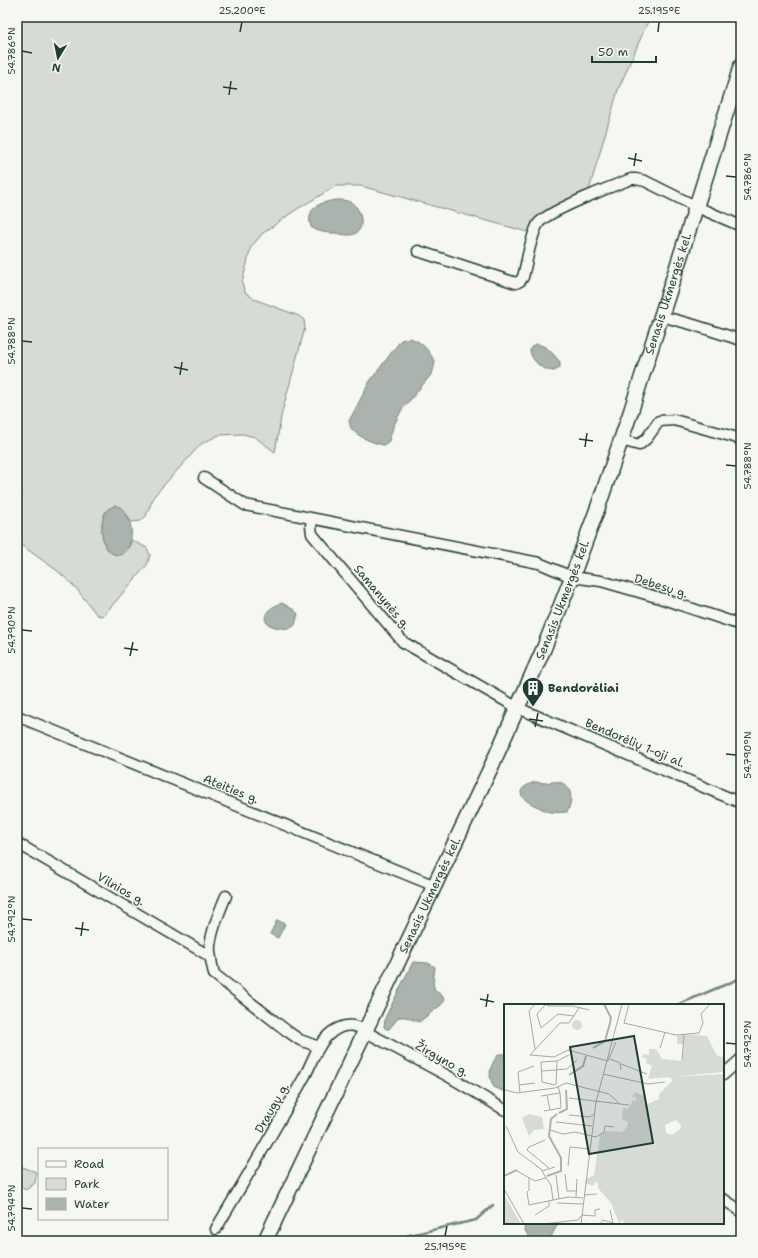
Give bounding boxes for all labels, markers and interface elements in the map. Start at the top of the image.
text: 25.200°E [218,4,266,17]
text: 25.195°E [638,4,680,17]
text: 54.786°N [5,27,18,75]
north arrow [38,38,78,78]
scale bar [592,38,656,64]
text: 50 m [598,44,628,60]
text: N [50,59,62,75]
text: 54.786°N [741,153,754,201]
street label: Senasis Ukmergės kel. [641,231,695,357]
text: 54.788°N [5,317,18,365]
text: 54.788°N [741,442,754,490]
street label: Senasis Ukmergės kel. [532,538,593,662]
street label: Samanynės g. [350,561,414,633]
street label: Debesų g. [632,570,690,602]
text: 54.790°N [5,606,18,654]
building icon: Bendorėliai [520,675,546,708]
place label: Bendorėliai [548,680,619,696]
street label: Bendorėlių 1-oji al. [583,715,687,771]
text: 54.790°N [741,731,754,779]
street label: Ateities g. [201,771,261,807]
street label: Senasis Ukmergės kel. [395,834,464,956]
street label: Vilnios g. [94,869,148,909]
text: 54.792°N [5,896,18,942]
inset map [504,1004,724,1224]
text: 54.792°N [741,1021,754,1067]
street label: Žirgyno g. [413,1038,471,1080]
street label: Draugų g. [251,1080,293,1136]
legend [38,1148,168,1220]
text: Road [74,1156,105,1172]
text: Park [74,1176,100,1192]
text: 54.794°N [5,1185,18,1232]
text: Water [74,1196,110,1212]
text: 25.195°E [424,1240,466,1253]

